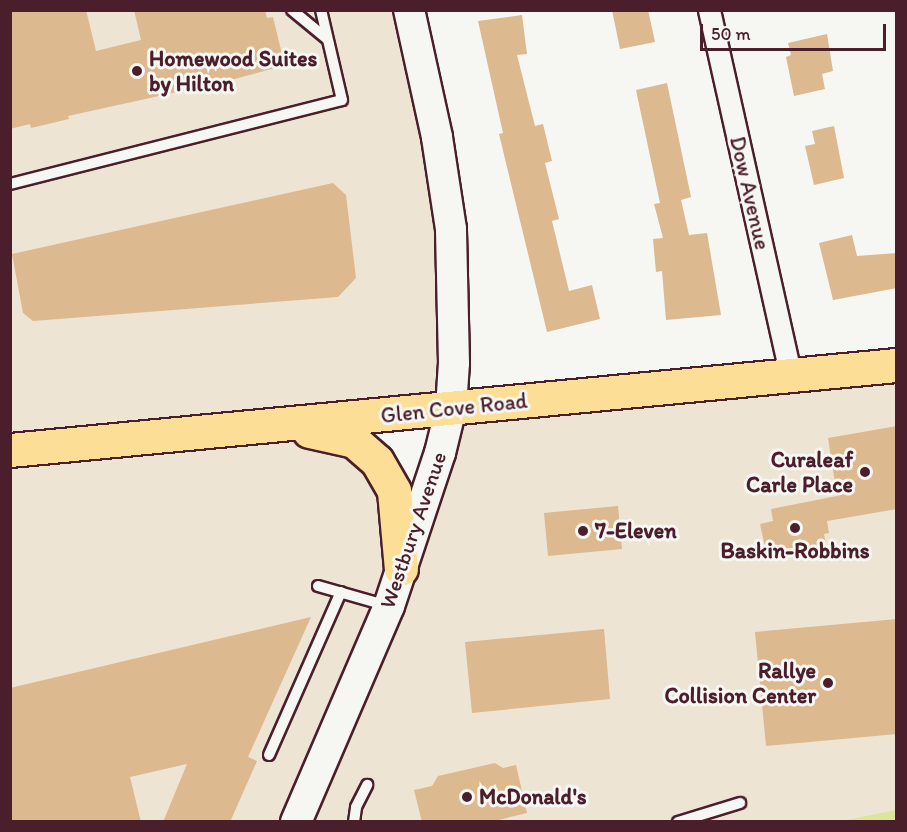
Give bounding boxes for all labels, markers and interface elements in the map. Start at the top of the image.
scale bar [703,12,889,50]
text: 50 m [711,23,751,45]
place label: Homewood Suites by Hilton [149,45,318,96]
marker: Homewood Suites by Hilton [130,64,144,78]
street label: Dow Avenue [724,134,776,252]
street label: Glen Cove Road [380,387,528,429]
place label: Curaleaf Carle Place [746,446,853,498]
street label: Westbury Avenue [374,449,452,611]
marker: Curaleaf Carle Place [858,465,872,479]
place label: 7-Eleven [595,518,677,544]
marker: Baskin-Robbins [788,521,802,535]
marker: 7-Eleven [576,524,590,538]
place label: Baskin-Robbins [721,538,869,564]
place label: Rallye Collision Center [664,657,816,708]
marker: Rallye Collision Center [821,676,835,690]
place label: McDonald's [479,784,587,810]
marker: McDonald's [460,790,474,804]

